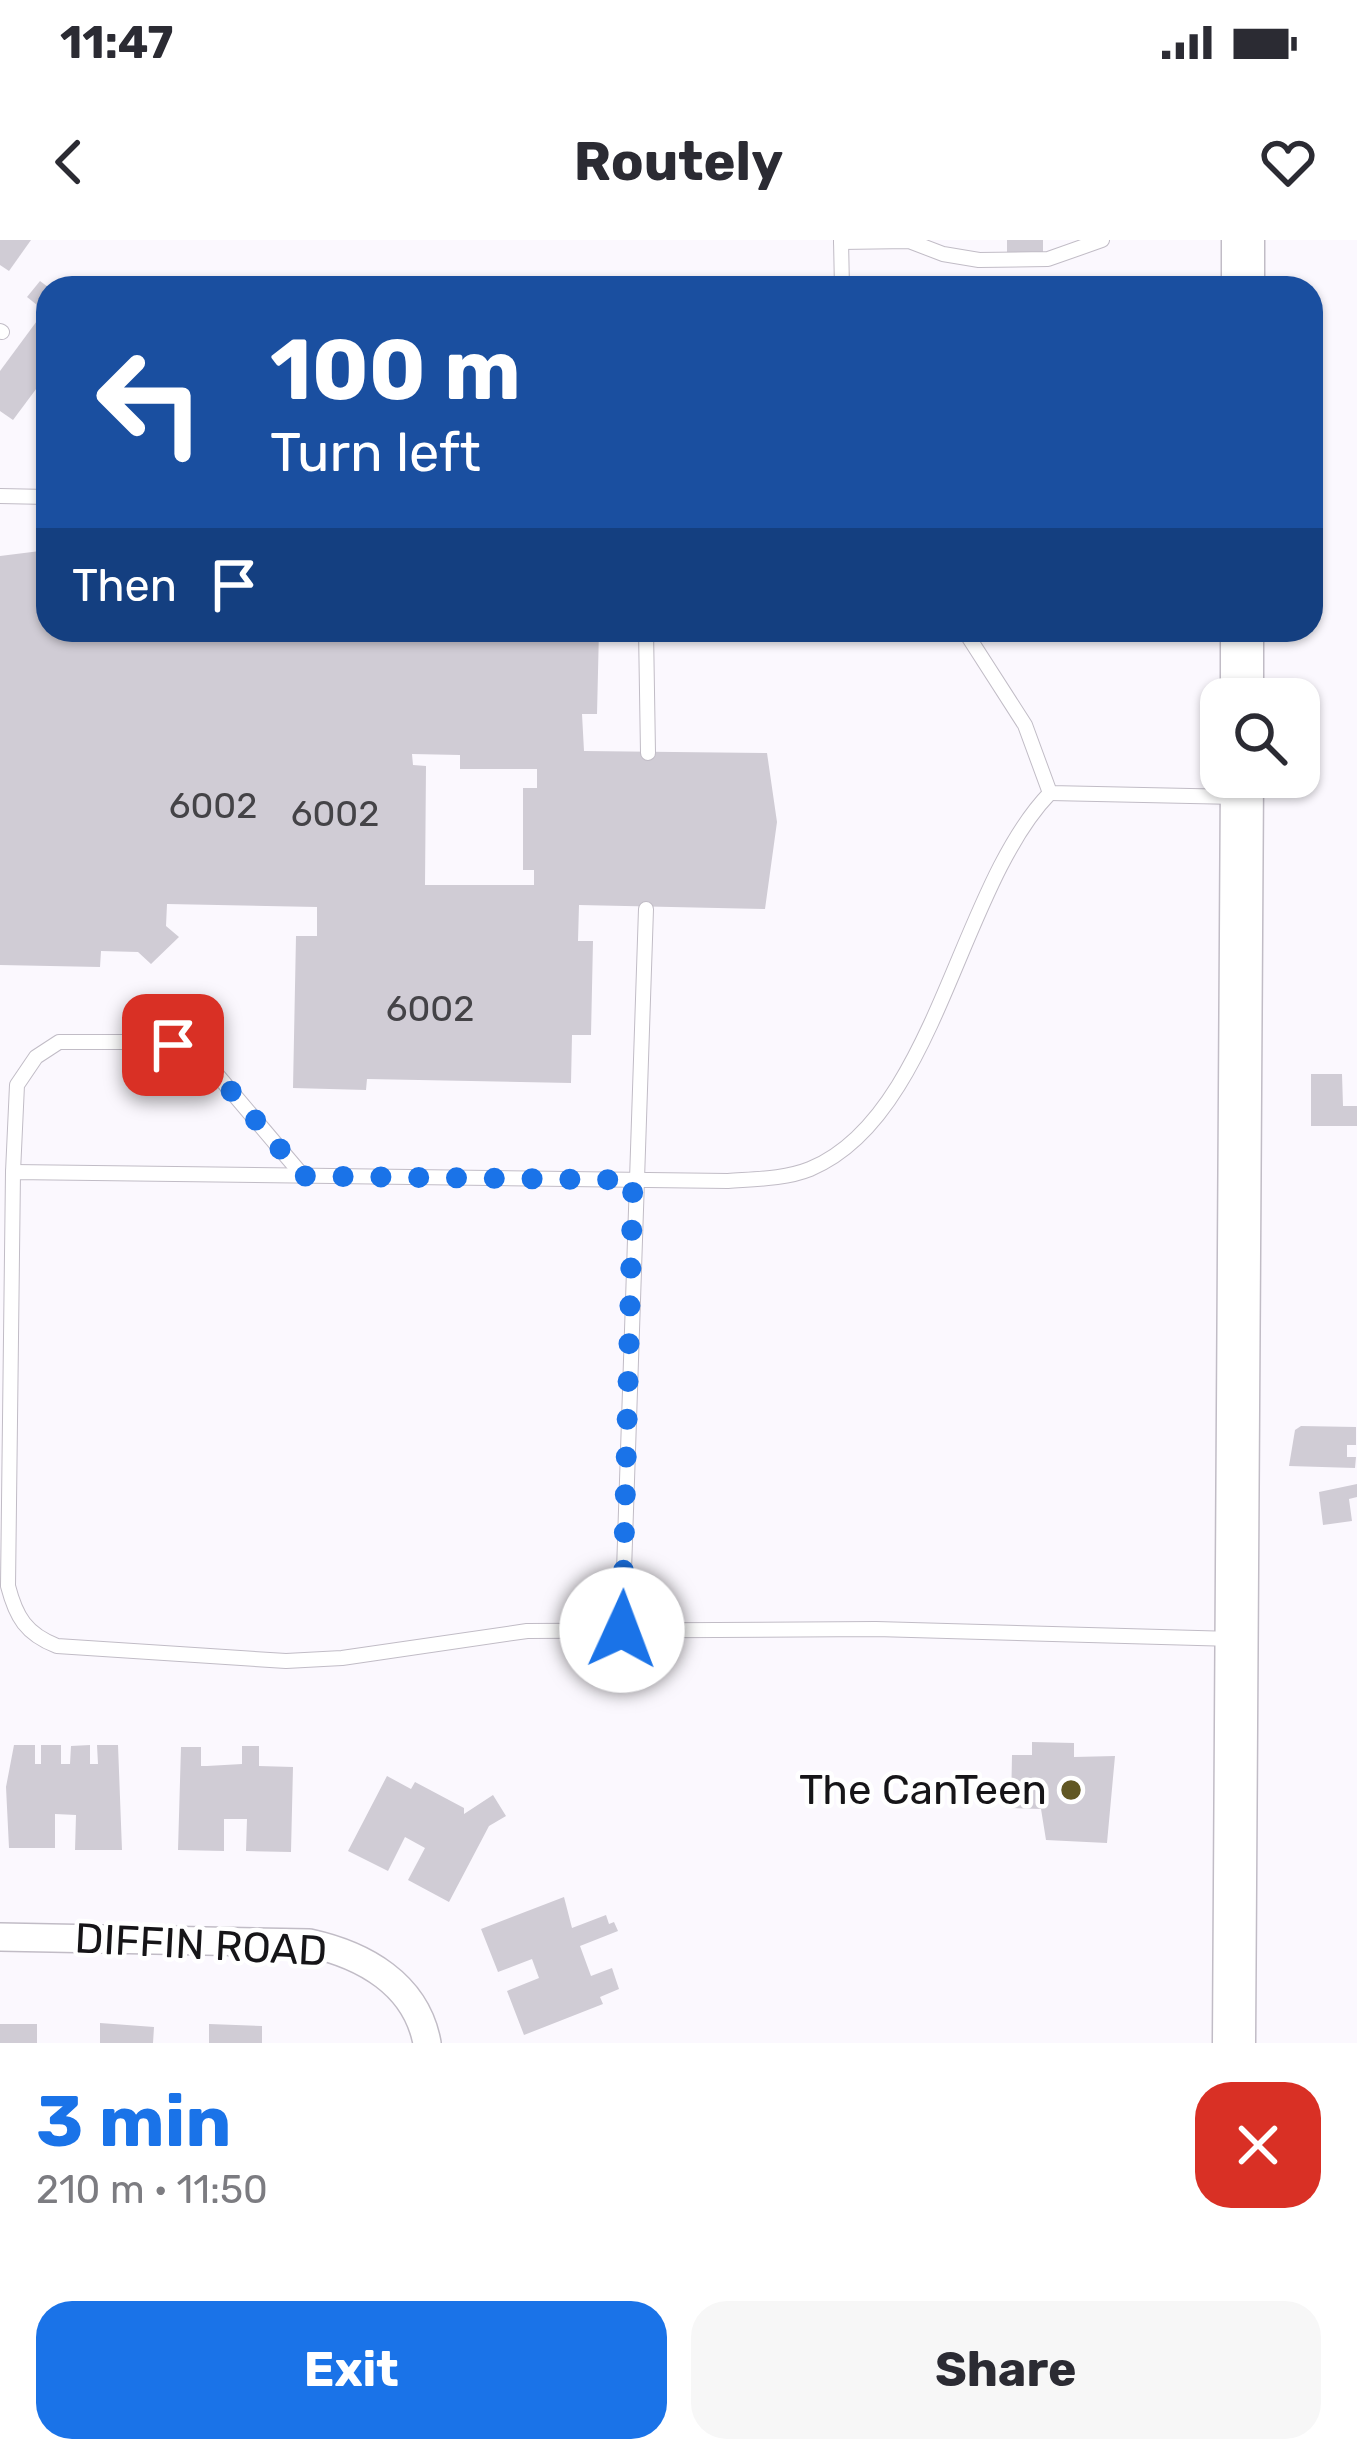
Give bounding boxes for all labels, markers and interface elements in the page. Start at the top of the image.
text: 11:47 [60,16,173,69]
icon: back [36,129,102,195]
icon: heart [1255,129,1321,195]
text: Routely [574,130,783,194]
text: 100 m [270,320,521,420]
icon: left [72,324,228,480]
text: Turn left [270,421,481,485]
icon: arrive [201,552,267,618]
text: Then [72,559,177,612]
map controls [1200,678,1320,798]
button: search [1200,678,1320,798]
house number: 6002 [169,784,257,827]
house number: 6002 [291,792,379,835]
house number: 6002 [386,987,474,1030]
pin [122,994,224,1096]
icon: arrive [140,1012,206,1078]
position arrow [559,1567,685,1693]
place label: The CanTeen [799,1765,1047,1815]
marker: The CanTeen [1058,1777,1084,1803]
street label: DIFFIN ROAD [73,1913,329,1977]
text: 3 min [36,2079,232,2164]
button: close [1195,2082,1321,2208]
text: 210 m · 11:50 [36,2167,268,2213]
button: Exit [36,2301,667,2439]
button: Share [691,2301,1321,2439]

